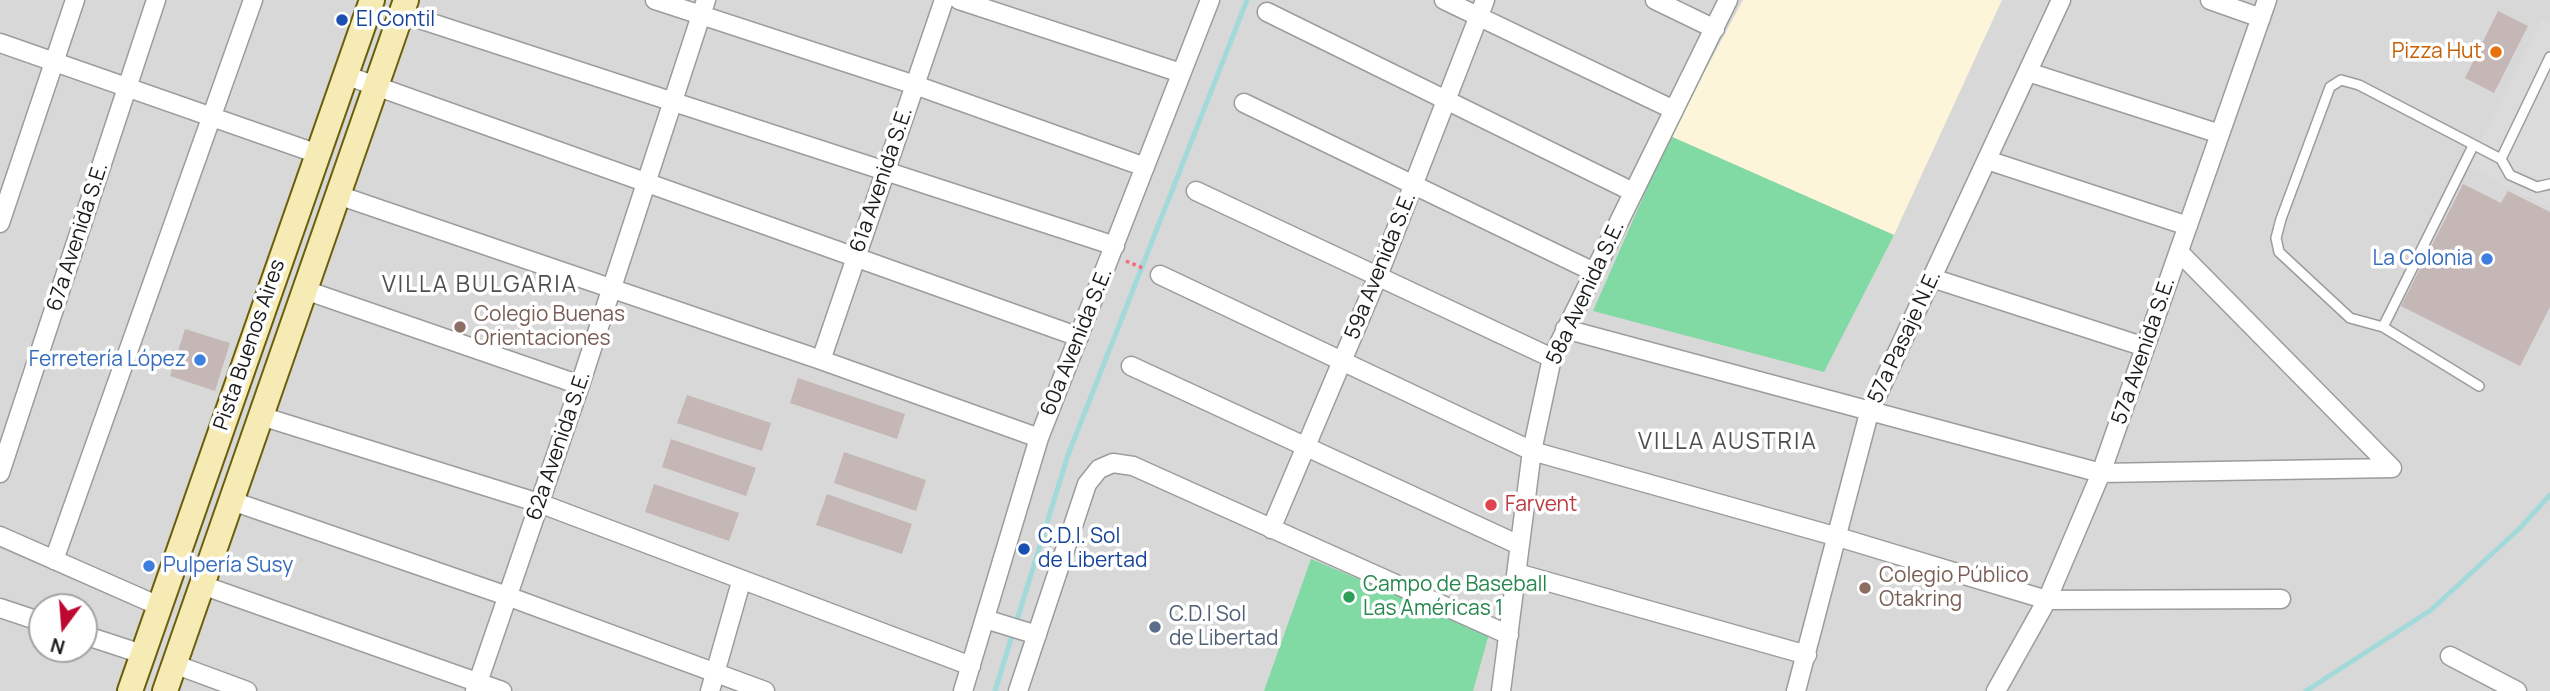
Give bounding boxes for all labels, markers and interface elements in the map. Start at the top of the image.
place label: El Contil [356,7,435,33]
marker: El Contil [334,12,350,28]
place label: Pizza Hut [2392,39,2482,65]
marker: Pizza Hut [2488,44,2504,60]
street label: 61a Avenida S.E. [845,104,919,256]
street label: 67a Avenida S.E. [42,159,114,315]
street label: 59a Avenida S.E. [1340,189,1422,343]
street label: 58a Avenida S.E. [1542,217,1630,369]
place label: La Colonia [2373,246,2473,272]
marker: La Colonia [2479,251,2495,267]
street label: Pista Buenos Aires [209,256,291,434]
street label: 60a Avenida S.E. [1036,264,1118,420]
street label: 57a Pasaje N.E. [1863,267,1947,407]
district label: VILLA BULGARIA [384,272,576,300]
street label: 57a Avenida S.E. [2107,274,2181,428]
place label: Colegio Buenas Orientaciones [474,302,625,352]
marker: Colegio Buenas Orientaciones [452,319,468,335]
place label: Ferretería López [29,347,186,373]
marker: Ferretería López [192,352,208,368]
street label: 62a Avenida S.E. [522,368,596,524]
district label: VILLA AUSTRIA [1640,429,1816,457]
place label: Farvent [1505,492,1577,518]
marker: Farvent [1483,497,1499,513]
place label: C.D.I. Sol de Libertad [1038,524,1147,574]
marker: C.D.I. Sol de Libertad [1016,541,1032,557]
place label: Pulpería Susy [163,553,293,579]
marker: Pulpería Susy [141,558,157,574]
place label: Colegio Público Otakring [1879,563,2029,613]
place label: Campo de Baseball Las Américas 1 [1363,572,1547,622]
marker: Colegio Público Otakring [1857,580,1873,596]
marker: Campo de Baseball Las Américas 1 [1341,589,1357,605]
north arrow [28,593,98,663]
place label: C.D.I Sol de Libertad [1169,602,1278,652]
marker: C.D.I Sol de Libertad [1147,619,1163,635]
text: N [48,632,68,661]

